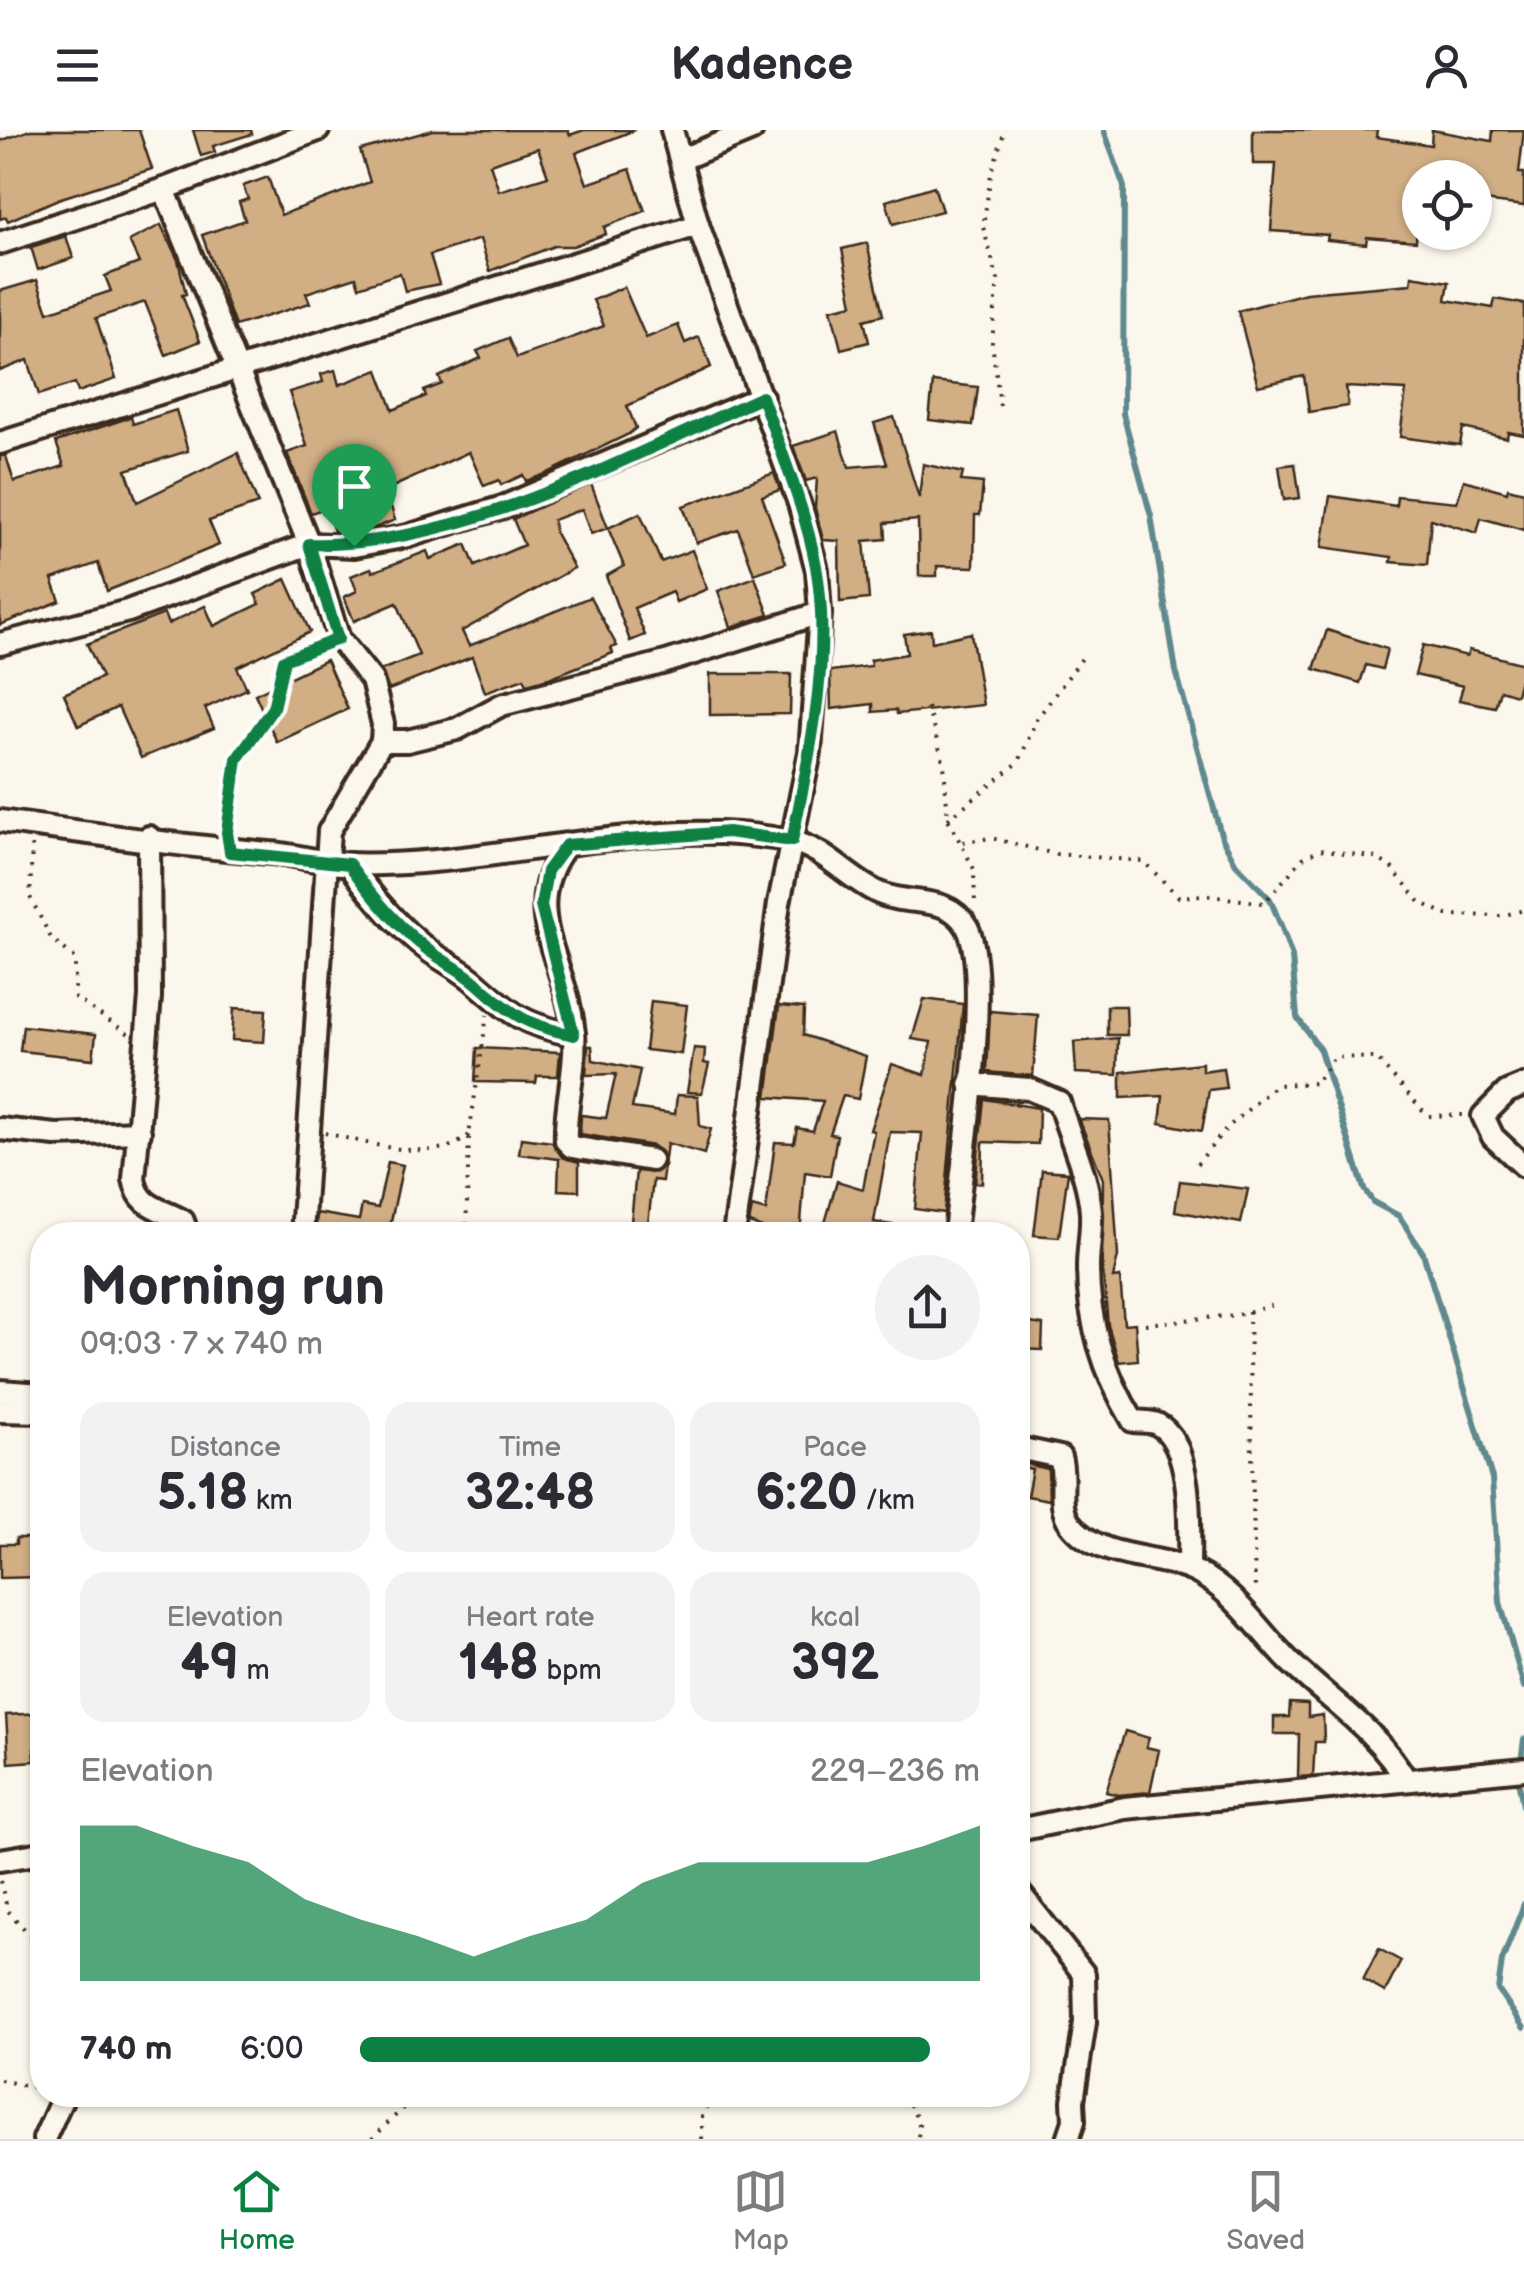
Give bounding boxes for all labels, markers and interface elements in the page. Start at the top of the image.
icon: menu [50,38,105,93]
text: Kadence [671,38,853,93]
icon: person [1419,38,1474,93]
map controls [1402,160,1492,250]
button: locate [1402,160,1492,250]
pin [312,444,397,547]
icon: arrive [327,459,382,514]
text: Morning run [80,1254,385,1321]
button: share [875,1255,980,1360]
text: 09:03 · 7 × 740 m [80,1325,323,1364]
text: Distance [169,1431,281,1464]
text: Time [499,1431,561,1464]
text: Pace [803,1431,867,1464]
text: 5.18 [157,1464,248,1524]
text: 32:48 [465,1464,595,1524]
text: 6:20 [755,1464,858,1524]
text: km [248,1484,293,1517]
text: /km [858,1484,915,1517]
text: Elevation [167,1601,283,1634]
text: Heart rate [465,1601,595,1634]
text: kcal [810,1601,860,1634]
text: 49 [180,1634,239,1694]
text: 148 [458,1634,539,1694]
text: 392 [791,1634,879,1694]
text: m [239,1654,270,1687]
text: bpm [539,1654,602,1687]
text: Elevation [80,1752,213,1791]
text: 229–236 m [810,1752,980,1791]
text: 740 m [80,2030,172,2069]
text: 6:00 [240,2030,304,2069]
tab: Home [219,2164,295,2257]
tab: Map [733,2164,789,2257]
tab: Saved [1227,2164,1305,2257]

